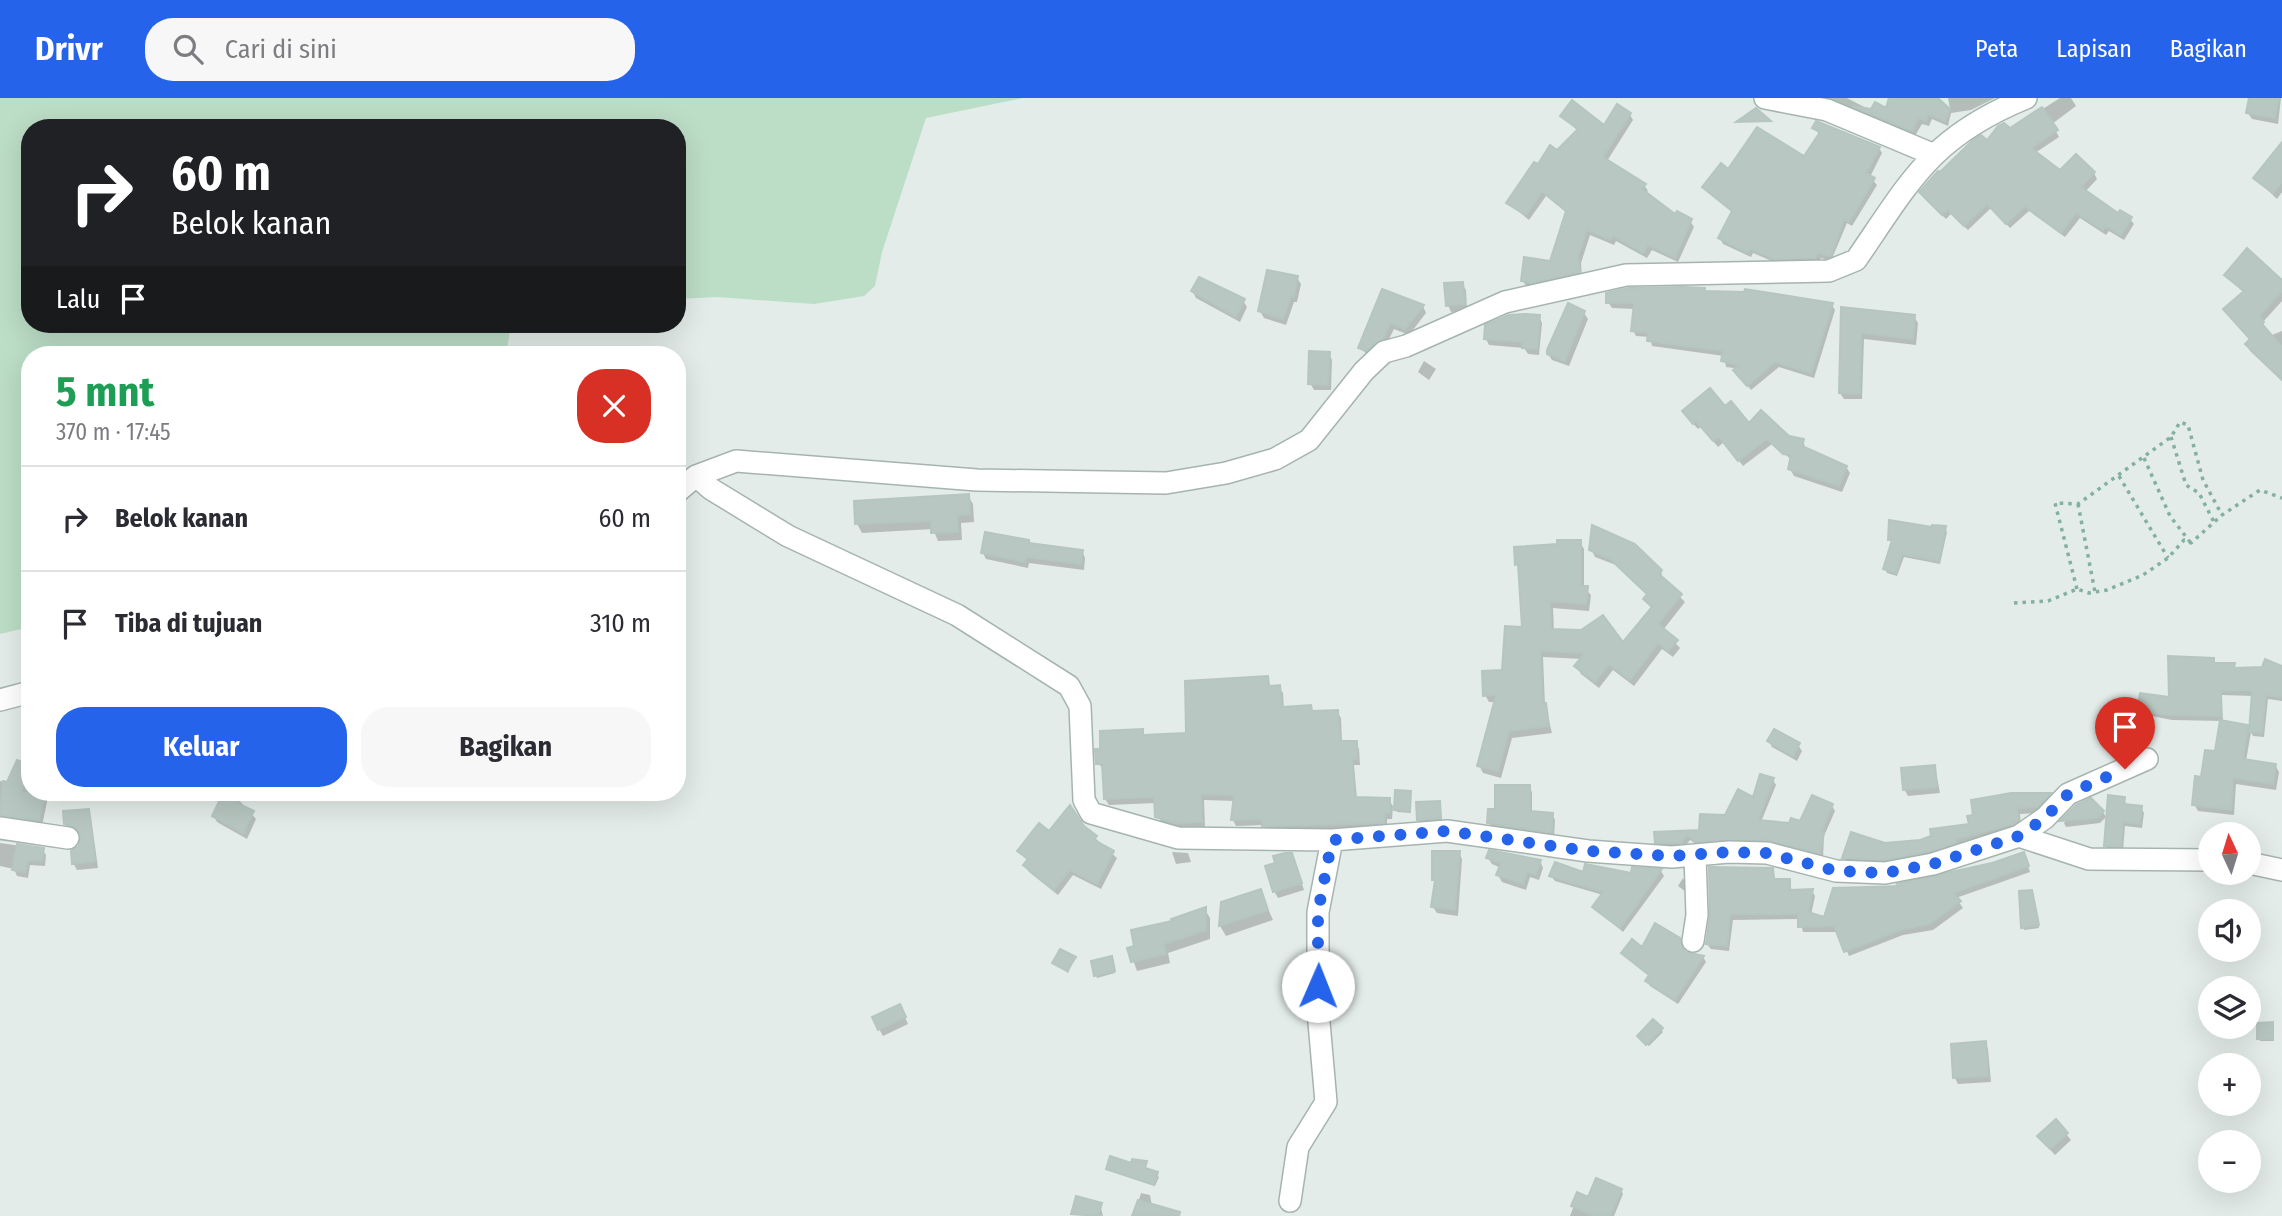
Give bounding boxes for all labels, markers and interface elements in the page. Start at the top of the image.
search box [145,18,635,81]
text: Drivr [35,29,103,69]
icon: search [169,30,207,68]
text: Cari di sini [225,34,337,65]
text: Peta [1975,35,2018,63]
text: Lapisan [2056,35,2132,63]
text: Bagikan [2170,35,2247,63]
text: 60 m [171,144,271,203]
icon: right [56,147,147,238]
text: Belok kanan [171,204,331,242]
icon: arrive [114,280,152,318]
text: Lalu [56,284,100,315]
text: 5 mnt [56,367,154,417]
button: close [577,369,651,443]
text: 370 m · 17:45 [56,418,171,446]
icon: right [56,500,94,538]
text: Belok kanan [115,503,248,534]
text: 60 m [598,503,651,534]
icon: arrive [56,605,94,643]
text: Tiba di tujuan [115,608,262,639]
text: 310 m [590,608,651,639]
pin [2095,697,2155,769]
button: Keluar [56,707,347,787]
button: Bagikan [361,707,651,787]
icon: arrive [2106,708,2144,746]
north arrow [2198,822,2261,886]
map controls [2198,822,2261,1193]
button: sound [2198,899,2261,962]
position arrow [1281,949,1355,1023]
button: layers [2198,976,2261,1039]
button: + [2198,1053,2261,1116]
button: − [2198,1130,2261,1193]

